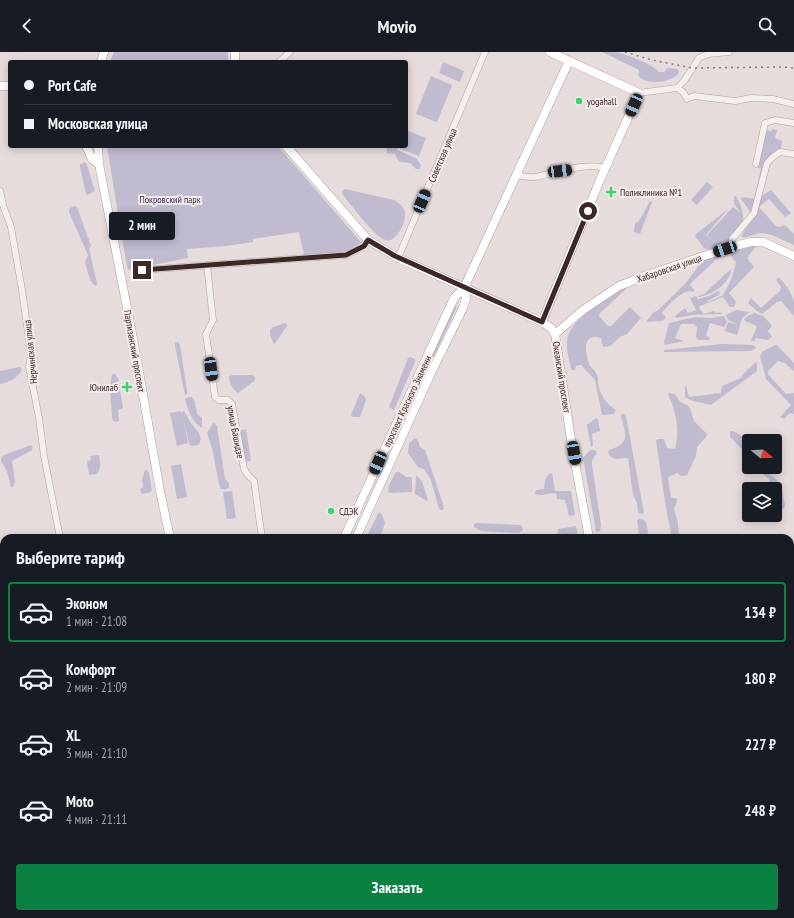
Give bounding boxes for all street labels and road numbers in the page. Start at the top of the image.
street label: Советская улица [425,126,460,184]
street label: Хабаровская улица [635,251,703,286]
street label: Партизанский проспект [121,309,148,394]
street label: Нерчинская улица [21,319,40,385]
street label: Океанский проспект [549,340,574,414]
street label: проспект Красного Знамени [381,353,434,449]
street label: улица Башидзе [224,405,247,460]

